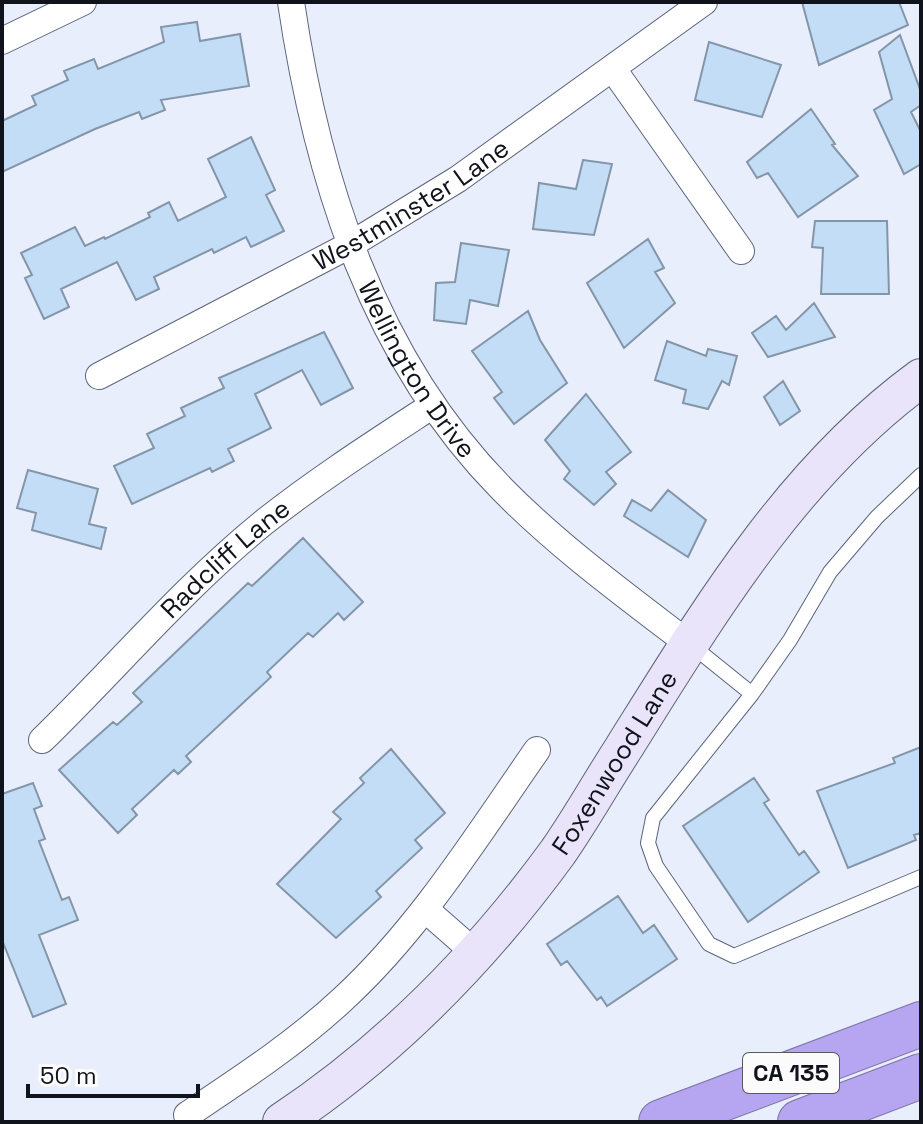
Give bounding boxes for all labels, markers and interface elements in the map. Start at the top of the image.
street label: Westminster Lane [307,131,516,278]
street label: Wellington Drive [350,275,484,465]
street label: Radcliff Lane [153,491,297,626]
street label: Foxenwood Lane [544,664,685,861]
scale bar [28,1048,198,1098]
road number: CA 135 [743,1053,839,1093]
text: 50 m [40,1060,97,1091]

